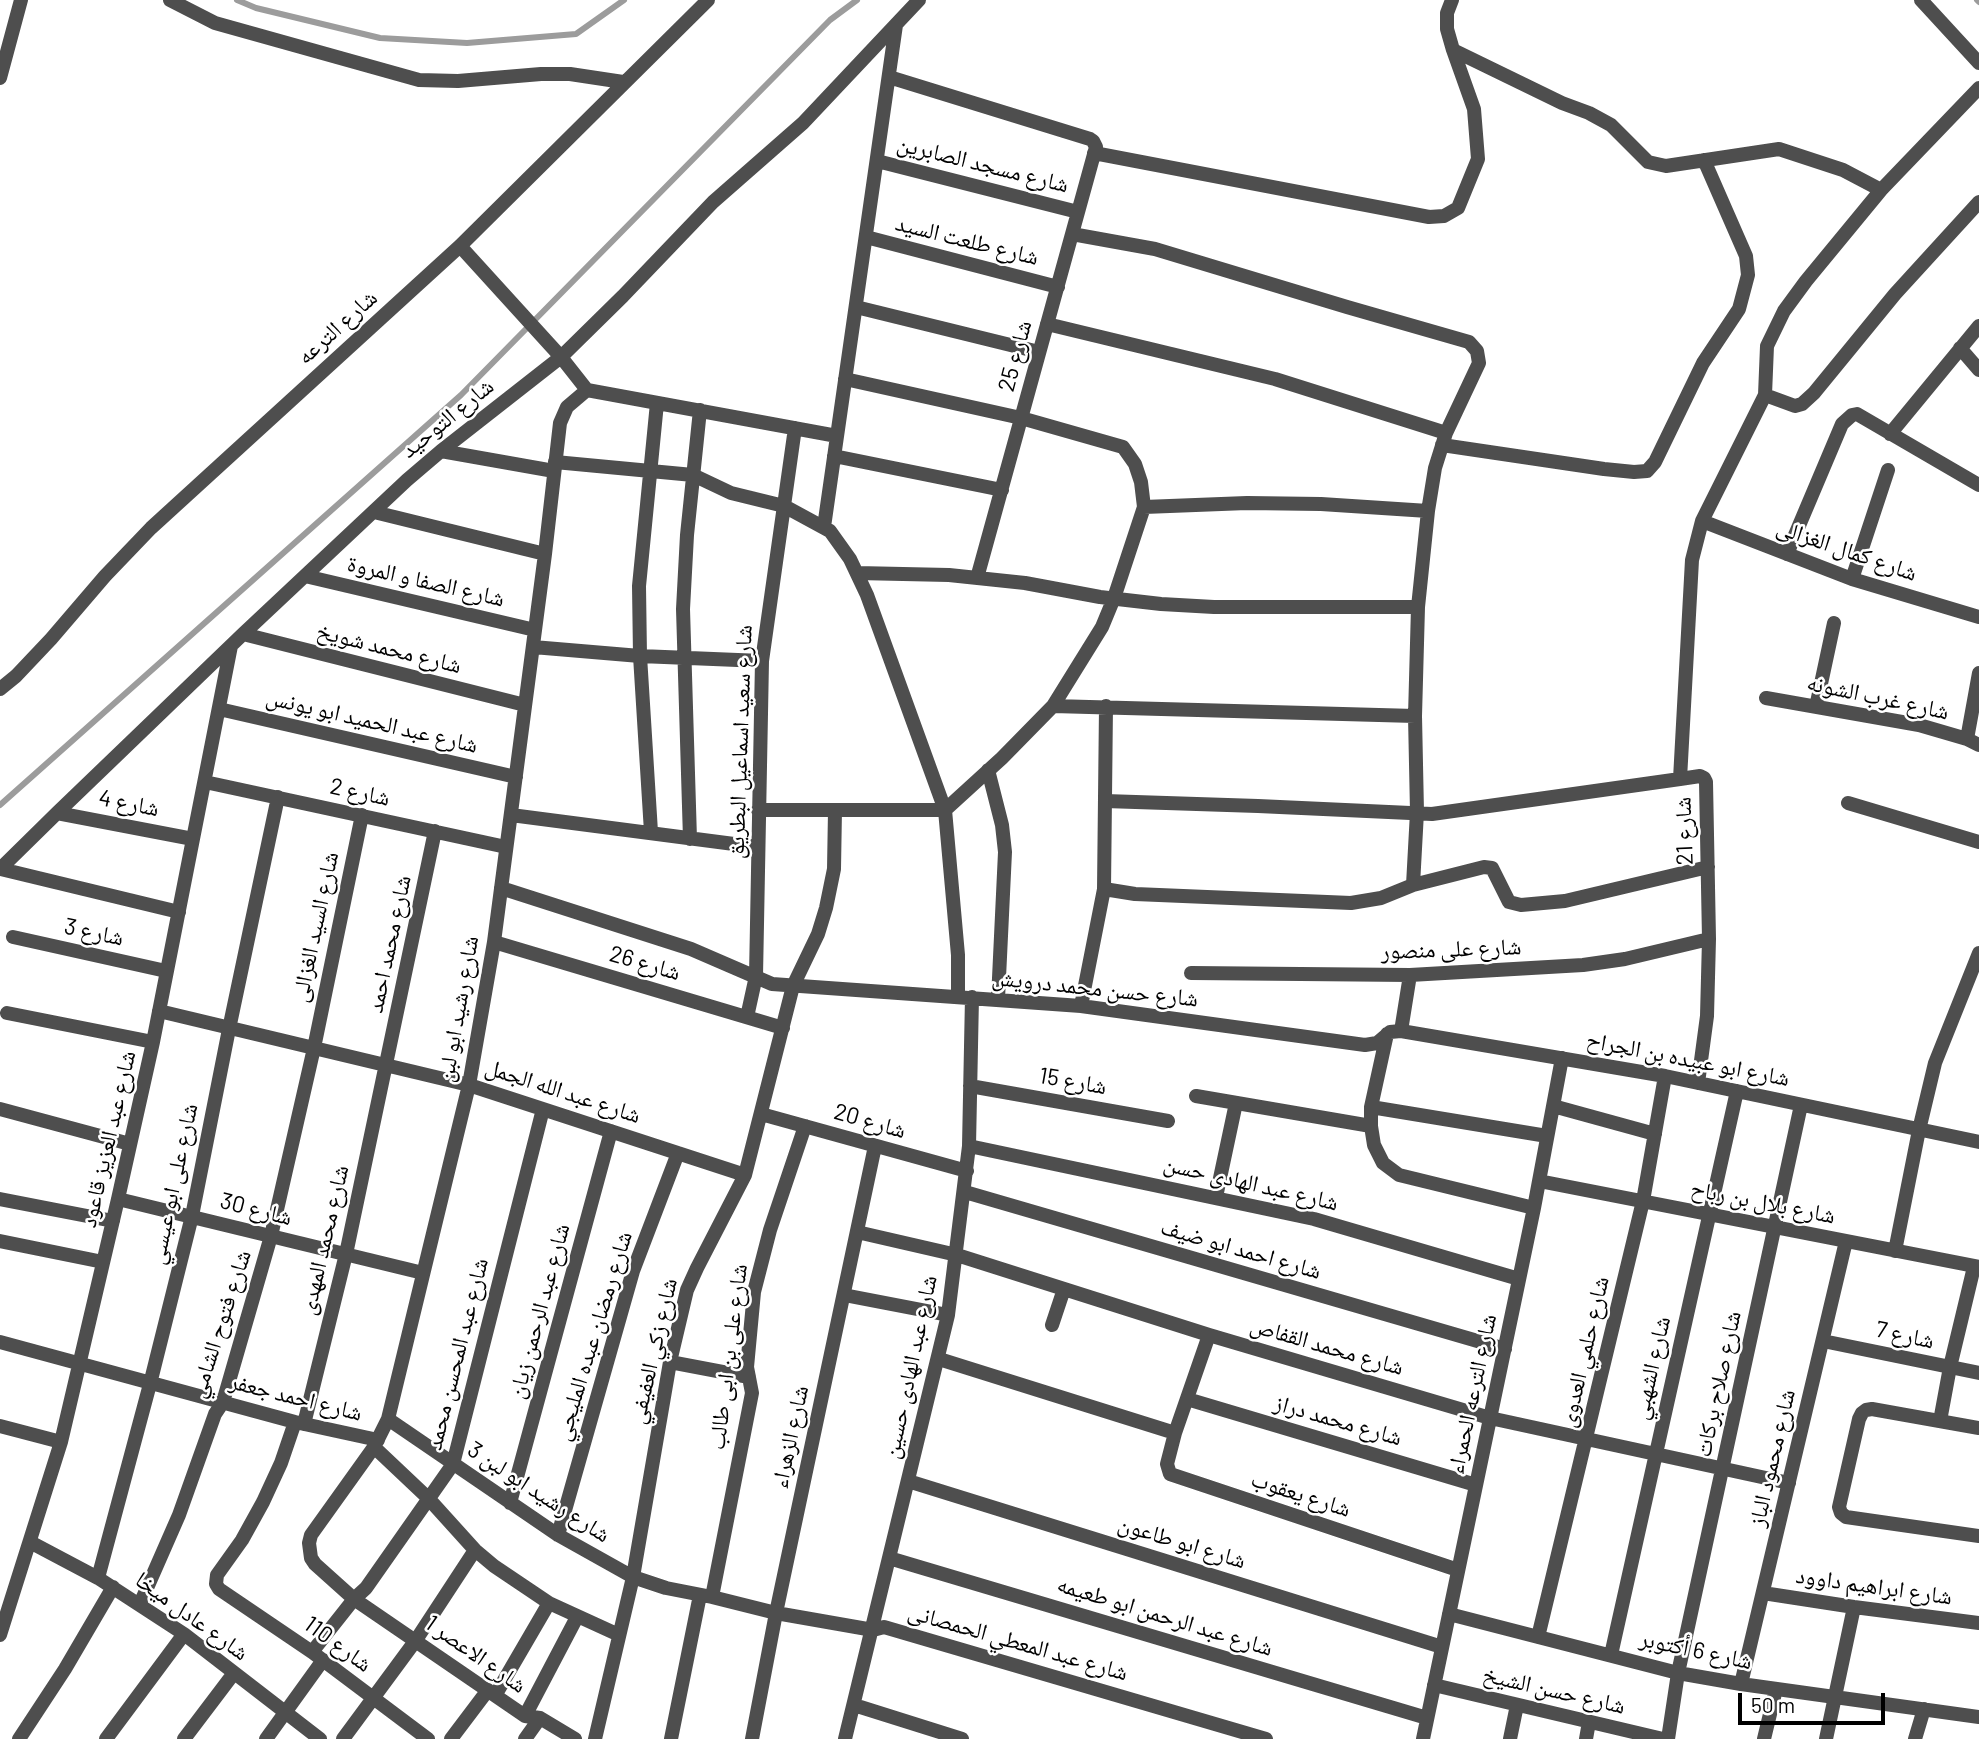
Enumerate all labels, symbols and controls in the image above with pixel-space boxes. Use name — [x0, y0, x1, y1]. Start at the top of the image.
street label: شارع مسجد الصابرين — [894, 129, 1072, 199]
street label: شارع طلعت السيد — [892, 209, 1042, 271]
street label: شارع الترعه — [291, 284, 383, 370]
street label: شارع 25 — [992, 317, 1038, 395]
street label: شارع التوحيد — [395, 372, 499, 464]
street label: شارع كمال الغزالى — [1773, 513, 1921, 587]
street label: شارع الصفا و المروة — [345, 549, 507, 613]
street label: شارع محمد شويخ — [314, 617, 464, 679]
street label: شارع سعيد اسماعيل البطريق — [722, 624, 758, 860]
street label: شارع غرب الشونه — [1804, 668, 1952, 726]
street label: شارع عبد الحميد ابو يونس — [263, 683, 481, 759]
street label: شارع 2 — [327, 772, 393, 812]
street label: شارع 4 — [96, 784, 162, 822]
street label: شارع 21 — [1669, 796, 1699, 866]
street label: شارع السيد الغزالى — [286, 849, 344, 1005]
street label: شارع محمد احمد — [361, 873, 417, 1015]
street label: شارع 3 — [62, 912, 126, 952]
street label: شارع على منصور — [1380, 933, 1522, 965]
street label: شارع رشيد ابو لبن — [432, 934, 484, 1084]
street label: شارع 26 — [606, 940, 684, 986]
street label: شارع حسن محمد درويش — [990, 963, 1200, 1013]
street label: شارع ابو عبيده بن الجراح — [1584, 1026, 1792, 1092]
street label: شارع عبد العزيز قاعود — [74, 1048, 142, 1230]
street label: شارع عبد الله الجمل — [482, 1053, 644, 1129]
street label: شارع 15 — [1037, 1061, 1109, 1101]
street label: شارع 20 — [831, 1098, 909, 1144]
street label: شارع على ابو عيسي — [142, 1101, 204, 1267]
street label: شارع عبد الهادى حسن — [1161, 1149, 1341, 1217]
street label: شارع محمد المهدى — [293, 1162, 355, 1318]
street label: شارع بلال بن رباح — [1688, 1174, 1838, 1230]
street label: شارع 30 — [217, 1187, 295, 1231]
street label: شارع احمد ابو ضيف — [1158, 1213, 1324, 1285]
street label: شارع عبد الرحمن زيان — [502, 1220, 576, 1402]
street label: شارع رمضان عبده المليجي — [548, 1228, 638, 1444]
street label: شارع فتوح الشامي — [183, 1247, 257, 1401]
street label: شارع عبد المحسن محمد — [420, 1255, 494, 1453]
street label: شارع على بن ابى طالب — [703, 1262, 753, 1452]
street label: شارع عبد الهادى حسين — [877, 1273, 943, 1461]
street label: شارع حلمي العدوى — [1553, 1274, 1615, 1430]
street label: شارع زكي العفيفي — [623, 1275, 683, 1427]
street label: شارع صلاح بركات — [1689, 1309, 1747, 1459]
street label: شارع محمد القفاص — [1247, 1311, 1407, 1381]
street label: شارع الترعه الحمراء — [1442, 1311, 1502, 1477]
street label: شارع الشهبي — [1626, 1314, 1676, 1422]
street label: شارع 7 — [1873, 1315, 1937, 1355]
street label: شارع احمد جعفر — [227, 1367, 365, 1427]
street label: شارع الزهراء — [766, 1383, 814, 1491]
street label: شارع محمود الباز — [1743, 1387, 1801, 1529]
street label: شارع محمد دراز — [1271, 1389, 1405, 1451]
street label: شارع رشيد ابو لبن 3 — [462, 1436, 616, 1548]
street label: شارع يعقوب — [1248, 1465, 1354, 1523]
street label: شارع ابو طاعون — [1115, 1509, 1249, 1575]
street label: شارع ابراهيم داوود — [1794, 1561, 1954, 1611]
street label: شارع عادل ميخا — [130, 1566, 254, 1666]
street label: شارع عبد الرحمن ابو طعيمه — [1054, 1570, 1276, 1662]
street label: شارع عبد المعطي الحمصانى — [905, 1597, 1131, 1687]
street label: شارع الاعصر 1 — [420, 1609, 532, 1699]
street label: شارع 110 — [299, 1610, 377, 1678]
street label: شارع 6 أكتوبر — [1637, 1625, 1755, 1675]
street label: شارع حسن الشيخ — [1480, 1660, 1628, 1720]
scale bar — [1741, 1680, 1888, 1724]
text: 50 m — [1751, 1692, 1795, 1717]

